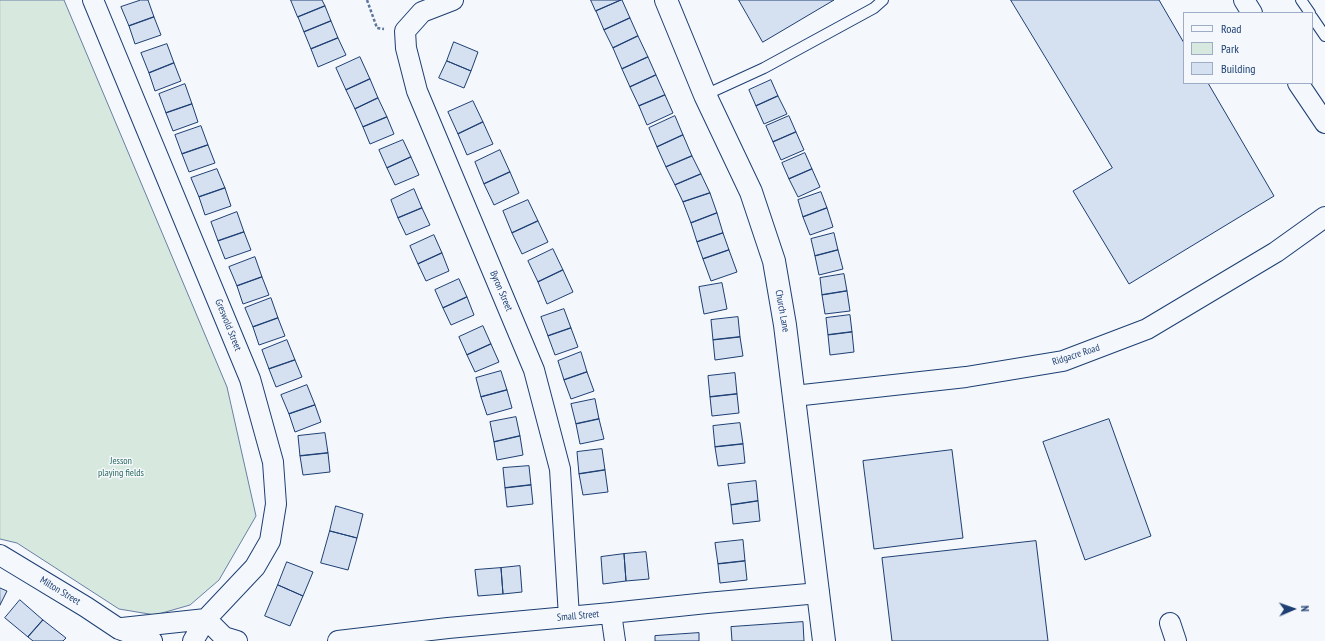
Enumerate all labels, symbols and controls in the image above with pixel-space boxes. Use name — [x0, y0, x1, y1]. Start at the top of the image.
legend — [1183, 12, 1313, 84]
text: Road — [1221, 21, 1241, 36]
text: Park — [1221, 41, 1239, 56]
text: Building — [1221, 61, 1256, 76]
street label: Byron Street — [487, 269, 515, 313]
street label: Church Lane — [772, 289, 792, 333]
street label: Greswold Street — [212, 297, 244, 353]
street label: Ridgacre Road — [1051, 342, 1101, 368]
park label: Jesson playing fields — [98, 455, 144, 478]
street label: Milton Street — [38, 574, 82, 608]
north arrow — [1273, 589, 1313, 629]
text: N — [1298, 605, 1312, 612]
street label: Small Street — [556, 608, 600, 624]

